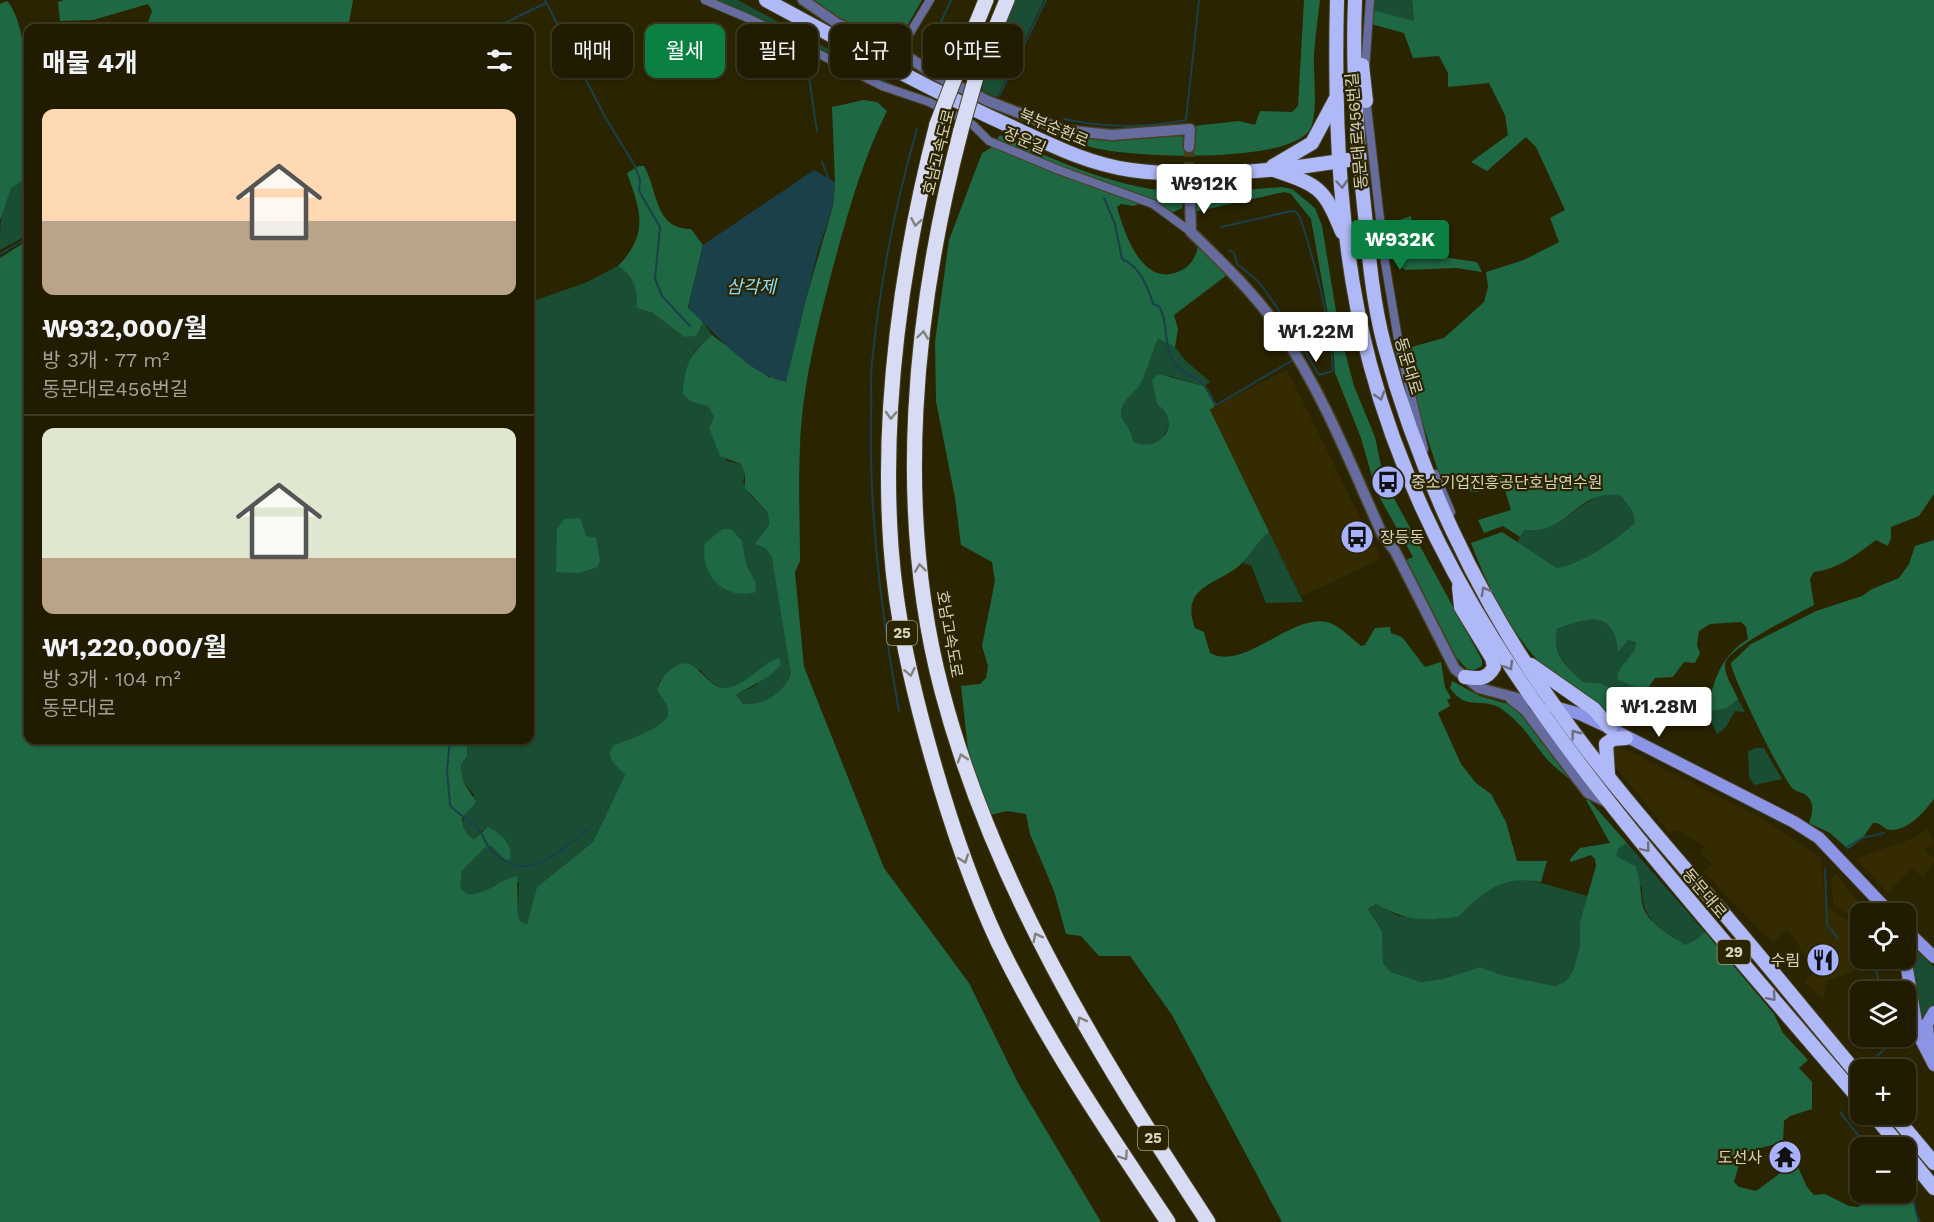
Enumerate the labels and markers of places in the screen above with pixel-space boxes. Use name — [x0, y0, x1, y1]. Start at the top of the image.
pin: ₩912K — [1162, 164, 1246, 215]
pin: ₩932K — [1358, 220, 1442, 271]
pin: ₩1.22M — [1267, 312, 1365, 363]
bus stop icon: 중소기업진흥공단호남연수원 — [1370, 464, 1406, 500]
place label: 중소기업진흥공단호남연수원 — [1411, 473, 1602, 492]
bus stop icon: 장등동 — [1339, 519, 1375, 555]
place label: 장등동 — [1380, 528, 1424, 547]
pin: ₩1.28M — [1610, 687, 1708, 738]
restaurant icon: 수림 — [1805, 942, 1841, 978]
place label: 수림 — [1771, 951, 1800, 970]
temple icon: 도선사 — [1767, 1139, 1803, 1175]
place label: 도선사 — [1718, 1148, 1762, 1167]

